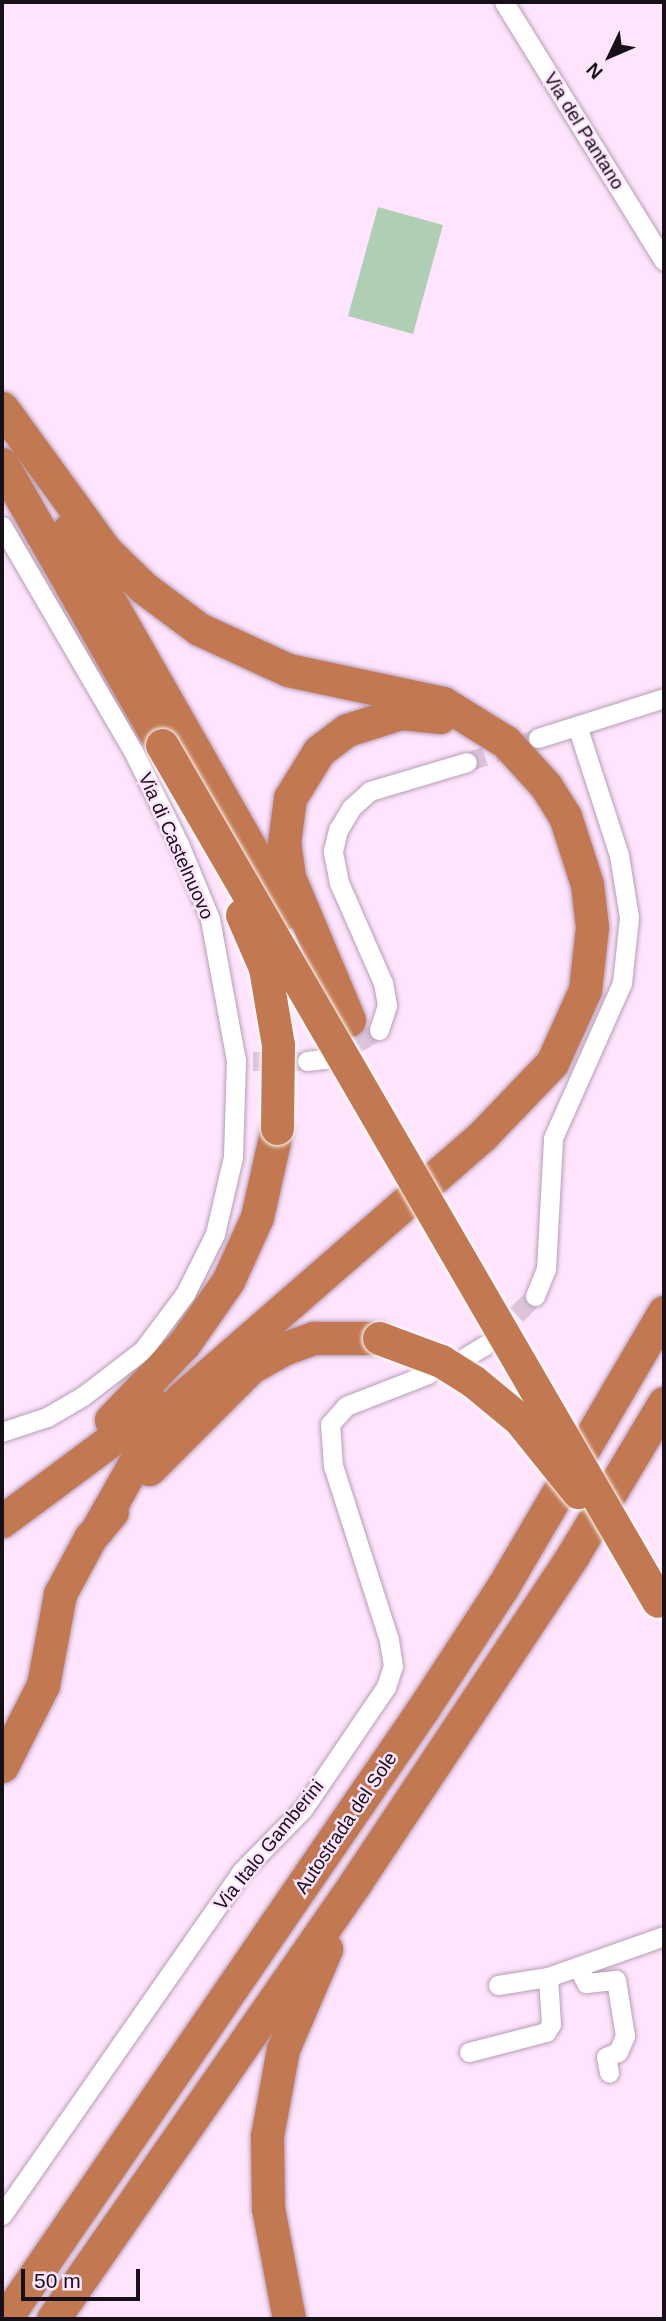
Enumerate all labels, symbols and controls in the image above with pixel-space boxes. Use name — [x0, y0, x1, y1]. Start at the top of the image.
north arrow — [575, 21, 645, 91]
text: N — [582, 59, 607, 83]
street label: Via del Pantano — [539, 68, 629, 194]
street label: Via di Castelnuovo — [133, 769, 219, 923]
street label: Autostrada del Sole — [290, 1748, 402, 1898]
street label: Via Italo Gamberini — [209, 1775, 329, 1915]
scale bar — [24, 2254, 144, 2298]
text: 50 m — [34, 2269, 81, 2292]

